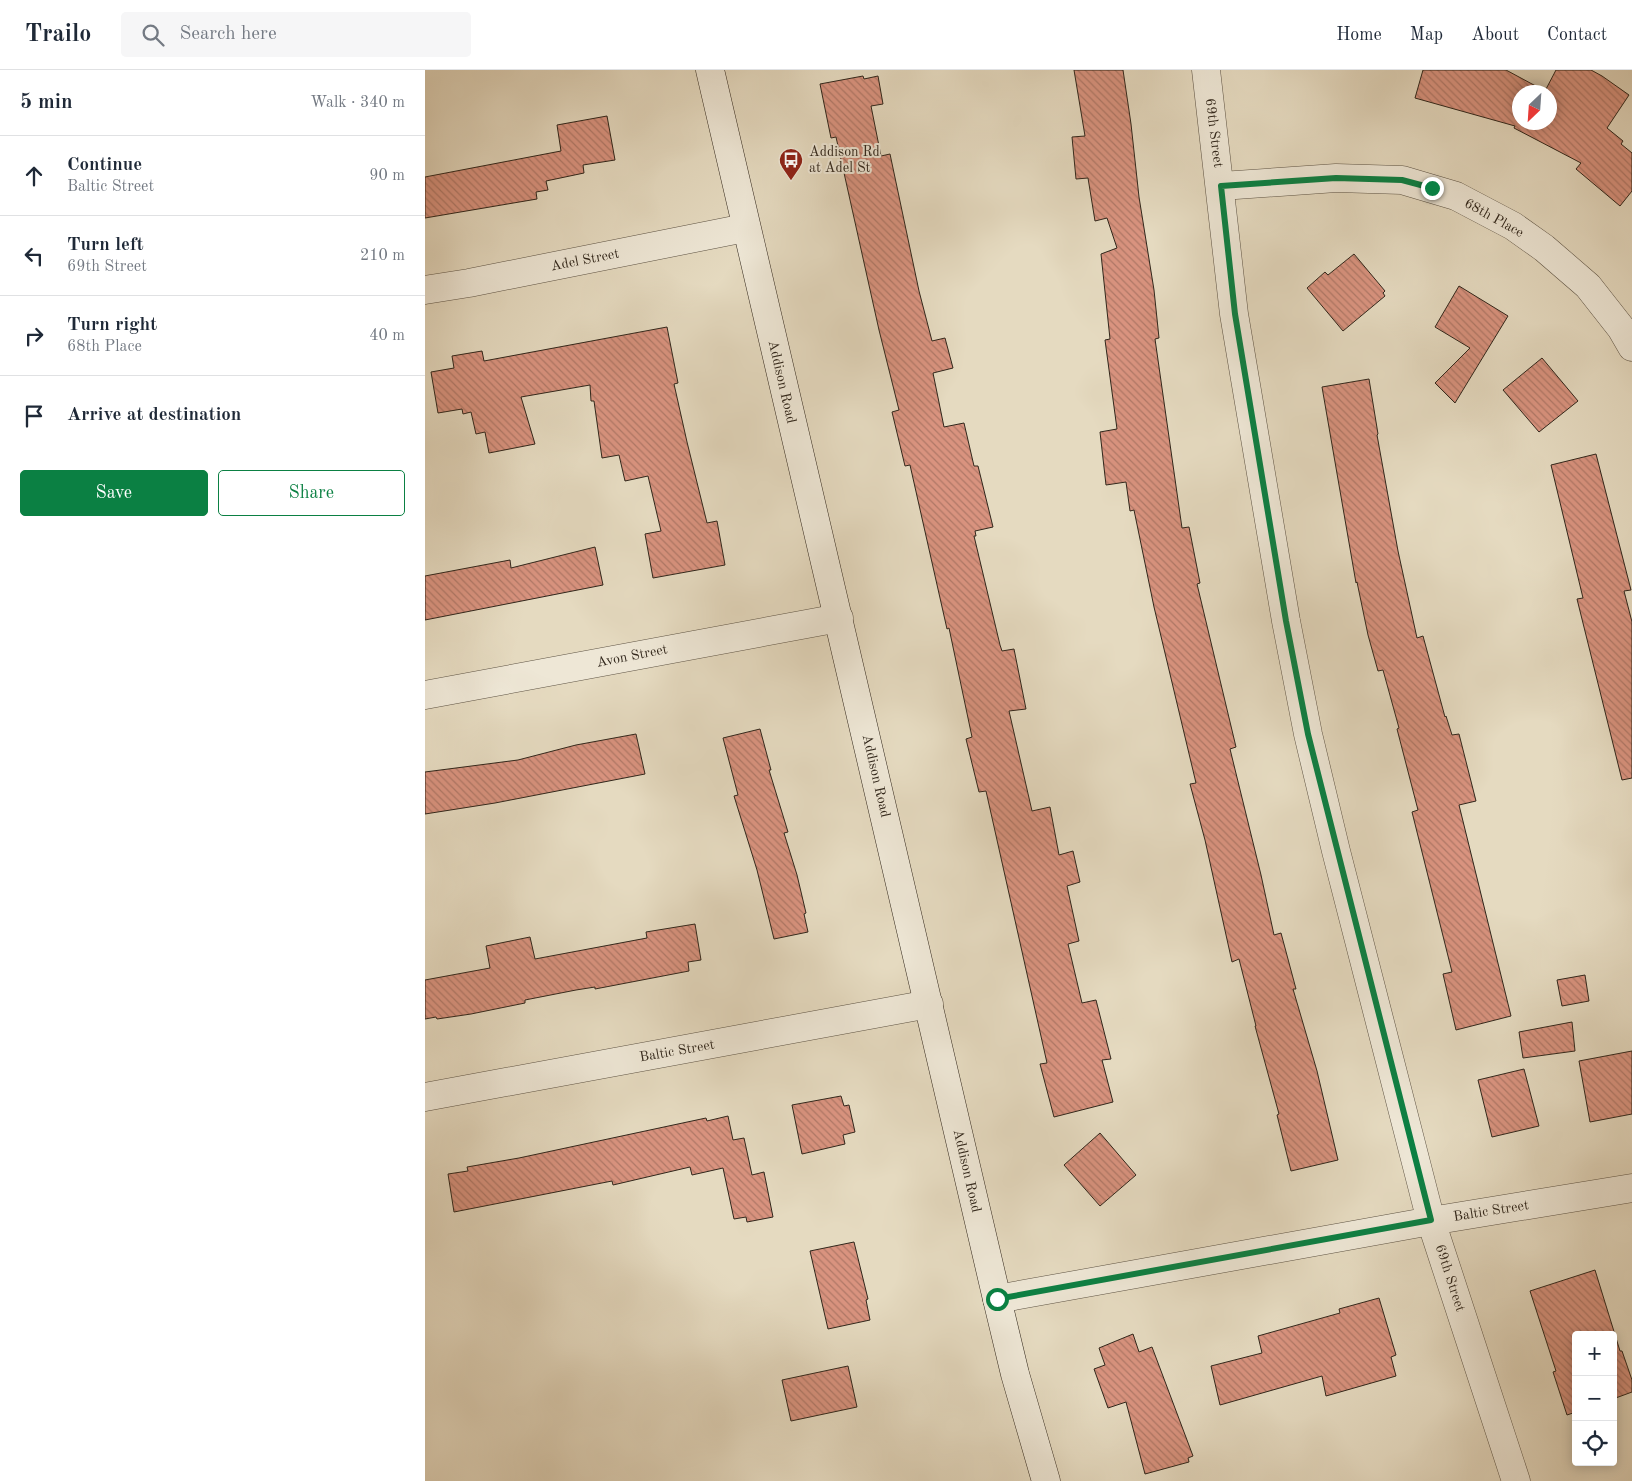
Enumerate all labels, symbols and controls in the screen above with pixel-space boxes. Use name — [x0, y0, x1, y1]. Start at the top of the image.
search box — [121, 12, 471, 57]
icon: search — [139, 21, 167, 49]
text: Trailo — [25, 23, 91, 47]
text: Search here — [179, 25, 277, 44]
text: Home — [1336, 26, 1382, 44]
text: Map — [1410, 26, 1443, 44]
text: About — [1471, 26, 1519, 44]
text: Contact — [1547, 26, 1607, 44]
north arrow — [1512, 85, 1557, 130]
text: 5 min — [20, 92, 73, 113]
text: Walk · 340 m — [310, 95, 405, 111]
street label: 69th Street — [1203, 98, 1225, 169]
place label: Addison Rd at Adel St — [809, 145, 880, 175]
bus stop icon: Addison Rd at Adel St — [778, 147, 804, 181]
text: Continue — [67, 156, 142, 175]
icon: ahead — [20, 162, 48, 190]
text: 90 m — [369, 168, 405, 184]
route end — [1421, 177, 1444, 200]
text: Baltic Street — [67, 179, 154, 195]
street label: 68th Place — [1462, 196, 1526, 240]
text: Turn left — [67, 236, 144, 255]
icon: left — [20, 242, 48, 270]
street label: Adel Street — [550, 247, 620, 273]
text: 210 m — [360, 248, 405, 264]
text: 69th Street — [67, 259, 147, 275]
text: Turn right — [67, 316, 157, 335]
icon: right — [20, 322, 48, 350]
text: 40 m — [369, 328, 405, 344]
text: 68th Place — [67, 339, 142, 355]
street label: Addison Road — [766, 339, 798, 425]
icon: arrive — [20, 402, 48, 430]
text: Arrive at destination — [67, 406, 241, 425]
button: Save — [20, 470, 208, 516]
button: Share — [218, 470, 405, 516]
street label: Avon Street — [595, 642, 669, 670]
street label: Addison Road — [860, 733, 892, 819]
street label: Baltic Street — [638, 1037, 716, 1065]
street label: Addison Road — [951, 1128, 983, 1214]
street label: Baltic Street — [1452, 1198, 1530, 1224]
street label: 69th Street — [1433, 1243, 1467, 1313]
route start — [986, 1288, 1009, 1311]
map controls — [1572, 1331, 1617, 1466]
button: + — [1572, 1331, 1617, 1376]
button: − — [1572, 1376, 1617, 1421]
button: locate — [1572, 1421, 1617, 1466]

